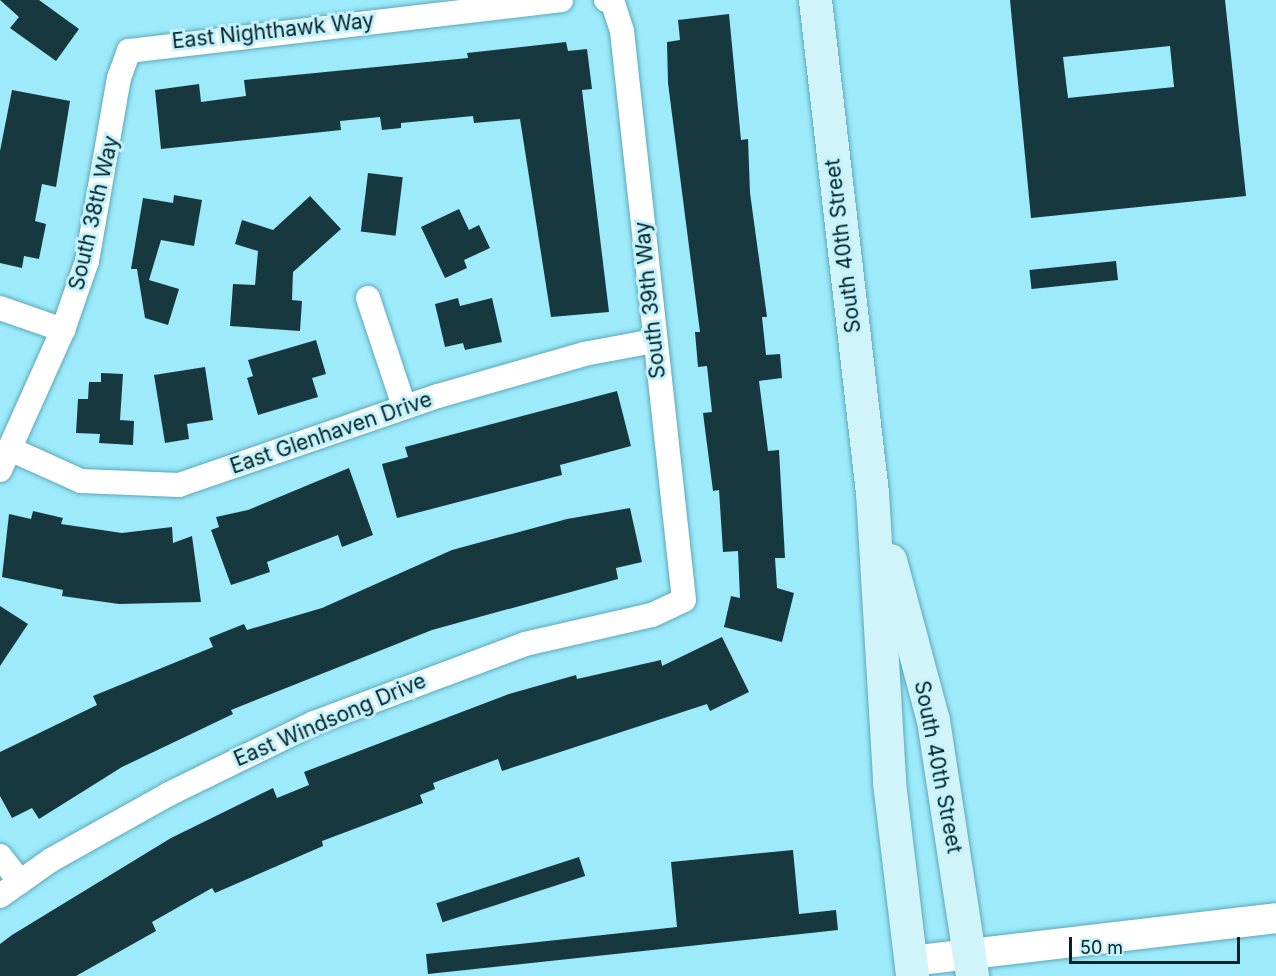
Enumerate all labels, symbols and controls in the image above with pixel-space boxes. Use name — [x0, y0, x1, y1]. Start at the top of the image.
street label: East Nighthawk Way — [171, 8, 375, 54]
street label: South 38th Way — [64, 133, 124, 293]
street label: South 40th Street — [820, 157, 866, 335]
street label: South 39th Way — [629, 220, 671, 380]
street label: East Glenhaven Drive — [227, 387, 435, 479]
street label: East Windsong Drive — [230, 668, 430, 772]
street label: South 40th Street — [909, 679, 967, 855]
scale bar — [1072, 925, 1243, 963]
text: 50 m — [1080, 937, 1123, 958]

